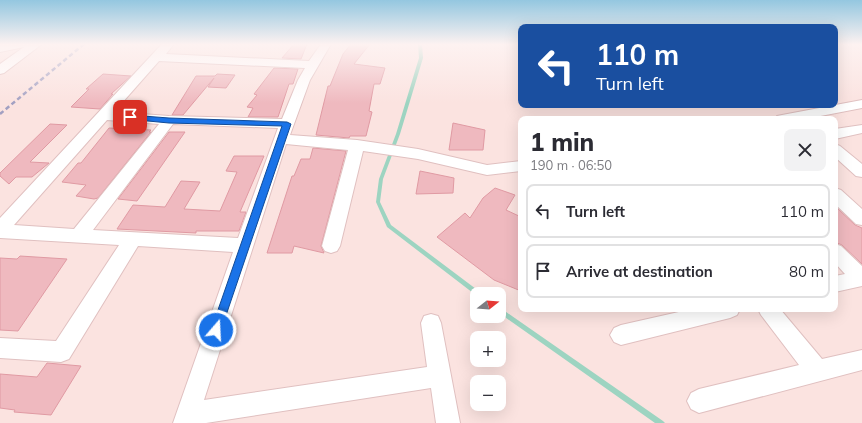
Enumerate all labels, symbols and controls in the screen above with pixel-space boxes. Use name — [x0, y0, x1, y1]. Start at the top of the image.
text: 110 m — [596, 37, 679, 72]
icon: left — [530, 40, 582, 92]
text: Turn left — [596, 72, 664, 95]
pin — [113, 100, 147, 134]
icon: arrive — [119, 106, 141, 128]
text: 1 min — [530, 127, 594, 157]
button: close — [784, 129, 826, 171]
text: 190 m · 06:50 — [530, 157, 612, 173]
icon: left — [532, 200, 554, 222]
text: Turn left — [566, 202, 625, 221]
text: 110 m — [780, 202, 824, 221]
icon: arrive — [532, 260, 554, 282]
text: Arrive at destination — [566, 262, 713, 281]
text: 80 m — [789, 262, 824, 281]
north arrow — [470, 287, 506, 323]
map controls — [470, 287, 506, 411]
position arrow — [195, 309, 237, 351]
button: + — [470, 331, 506, 367]
button: − — [470, 375, 506, 411]

